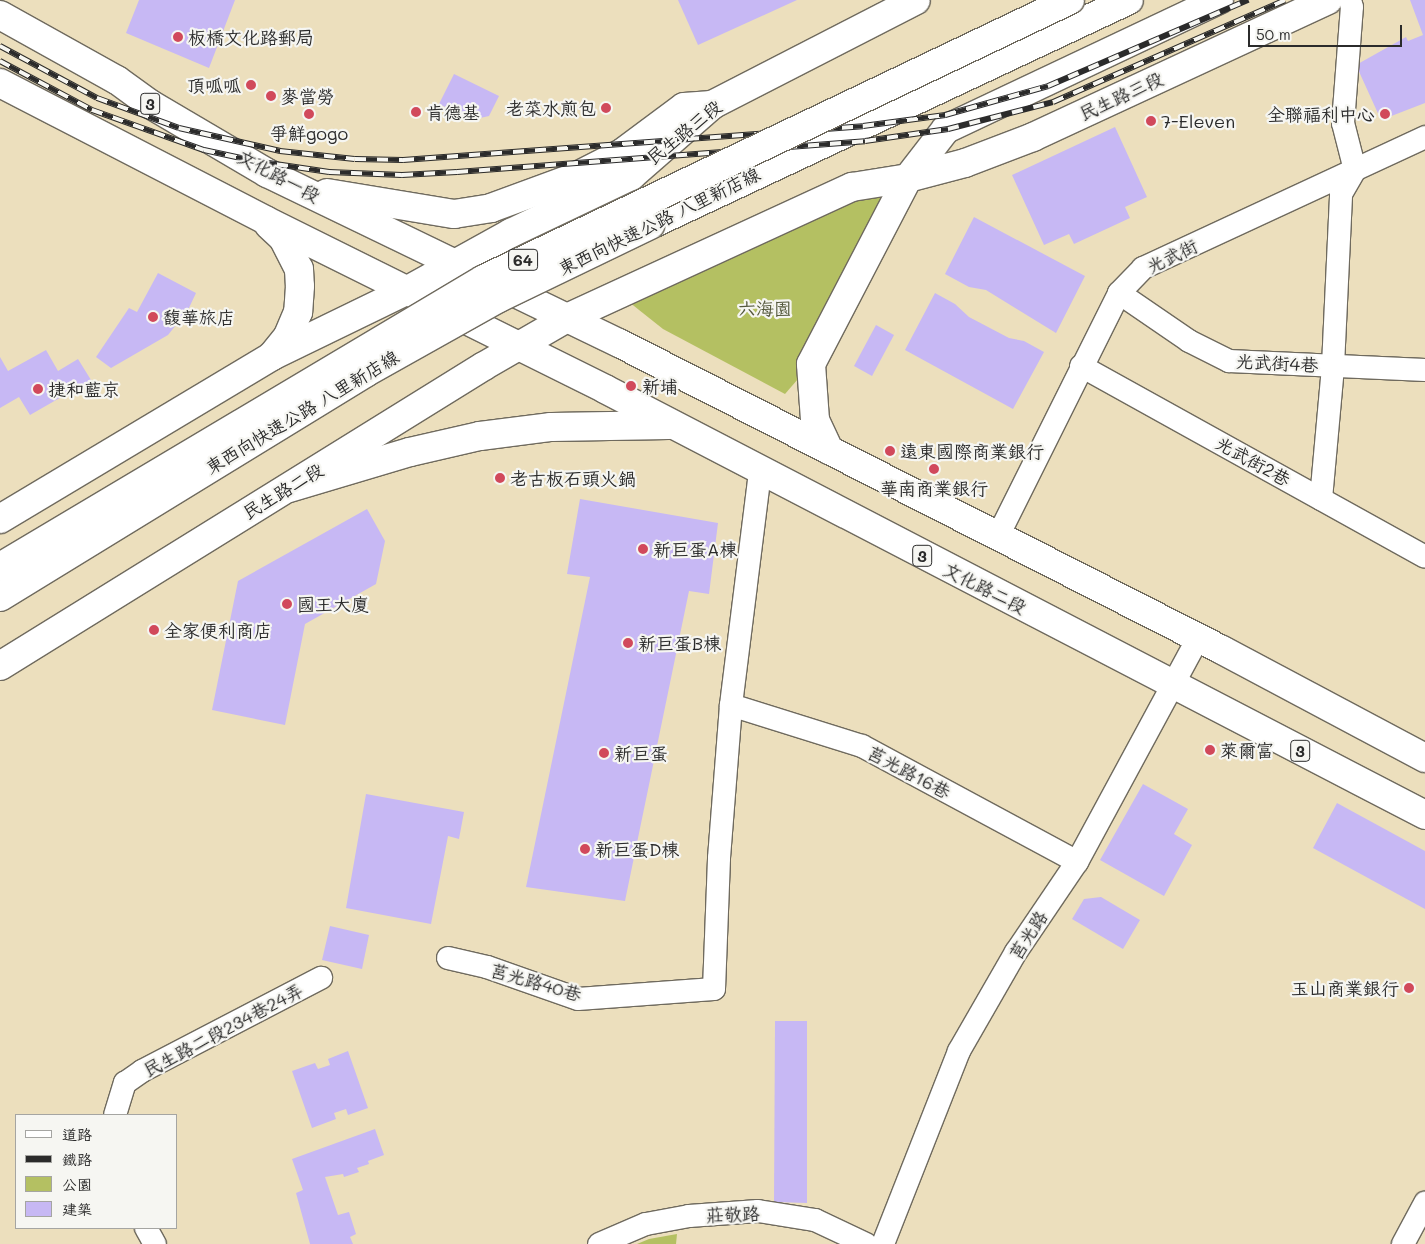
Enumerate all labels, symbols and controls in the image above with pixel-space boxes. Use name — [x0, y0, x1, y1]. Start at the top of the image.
scale bar — [1250, 15, 1404, 47]
text: 50 m — [1256, 24, 1291, 44]
place label: 板橋文化路郵局 — [188, 26, 314, 48]
marker: 板橋文化路郵局 — [172, 31, 184, 43]
street label: 民生路三段 — [1076, 67, 1166, 125]
place label: 頂呱呱 — [187, 74, 241, 96]
marker: 頂呱呱 — [245, 79, 257, 91]
place label: 麥當勞 — [281, 85, 335, 107]
road number: 3 — [140, 90, 160, 118]
marker: 麥當勞 — [265, 90, 277, 102]
street label: 民生路三段 — [642, 95, 726, 169]
place label: 老菜水煎包 — [506, 97, 596, 119]
place label: 肯德基 — [426, 101, 480, 123]
marker: 老菜水煎包 — [600, 102, 612, 114]
place label: 全聯福利中心 — [1267, 103, 1375, 125]
marker: 肯德基 — [410, 106, 422, 118]
marker: 爭鮮gogo — [303, 108, 315, 120]
marker: 全聯福利中心 — [1379, 108, 1391, 120]
place label: 7-Eleven — [1161, 110, 1235, 132]
marker: 7-Eleven — [1145, 115, 1157, 127]
place label: 爭鮮gogo — [270, 122, 348, 144]
street label: 文化路一段 — [234, 145, 324, 207]
street label: 東西向快速公路 八里新店線 — [555, 163, 763, 279]
street label: 光武街 — [1143, 234, 1201, 278]
road number: 64 — [508, 246, 538, 274]
park label: 六海園 — [738, 297, 792, 319]
place label: 馥華旅店 — [163, 306, 235, 328]
marker: 馥華旅店 — [147, 311, 159, 323]
street label: 東西向快速公路 八里新店線 — [201, 346, 403, 478]
street label: 光武街4巷 — [1235, 350, 1319, 376]
place label: 新埔 — [642, 375, 678, 397]
place label: 捷和藍京 — [48, 378, 120, 400]
marker: 新埔 — [624, 379, 638, 393]
marker: 捷和藍京 — [32, 383, 44, 395]
street label: 光武街2巷 — [1212, 432, 1294, 490]
place label: 遠東國際商業銀行 — [900, 440, 1044, 462]
marker: 遠東國際商業銀行 — [884, 445, 896, 457]
street label: 民生路二段 — [239, 459, 327, 523]
marker: 華南商業銀行 — [928, 463, 940, 475]
place label: 老古板石頭火鍋 — [510, 467, 636, 489]
marker: 老古板石頭火鍋 — [494, 472, 506, 484]
place label: 華南商業銀行 — [880, 477, 988, 499]
place label: 新巨蛋A棟 — [653, 538, 737, 560]
road number: 3 — [912, 542, 932, 570]
marker: 新巨蛋A棟 — [637, 543, 649, 555]
street label: 文化路二段 — [940, 558, 1030, 618]
place label: 國王大廈 — [297, 593, 369, 615]
marker: 國王大廈 — [281, 598, 293, 610]
place label: 全家便利商店 — [164, 619, 272, 641]
marker: 全家便利商店 — [148, 624, 160, 636]
place label: 新巨蛋B棟 — [638, 632, 721, 654]
marker: 新巨蛋B棟 — [622, 637, 634, 649]
road number: 3 — [1290, 738, 1310, 764]
place label: 萊爾富 — [1220, 739, 1274, 761]
street label: 莒光路16巷 — [864, 741, 954, 803]
place label: 新巨蛋 — [614, 742, 668, 764]
marker: 萊爾富 — [1204, 744, 1216, 756]
marker: 新巨蛋 — [598, 747, 610, 759]
place label: 新巨蛋D棟 — [595, 838, 679, 860]
marker: 新巨蛋D棟 — [579, 843, 591, 855]
street label: 莒光路 — [1004, 906, 1052, 964]
street label: 莒光路40巷 — [488, 959, 584, 1005]
place label: 玉山商業銀行 — [1291, 977, 1399, 999]
street label: 民生路二段234巷24弄 — [139, 979, 307, 1081]
marker: 玉山商業銀行 — [1403, 982, 1415, 994]
legend — [15, 1114, 178, 1229]
text: 道路 — [62, 1124, 92, 1144]
text: 鐵路 — [62, 1149, 92, 1169]
text: 公園 — [62, 1174, 92, 1194]
text: 建築 — [62, 1199, 92, 1219]
street label: 莊敬路 — [706, 1202, 760, 1226]

